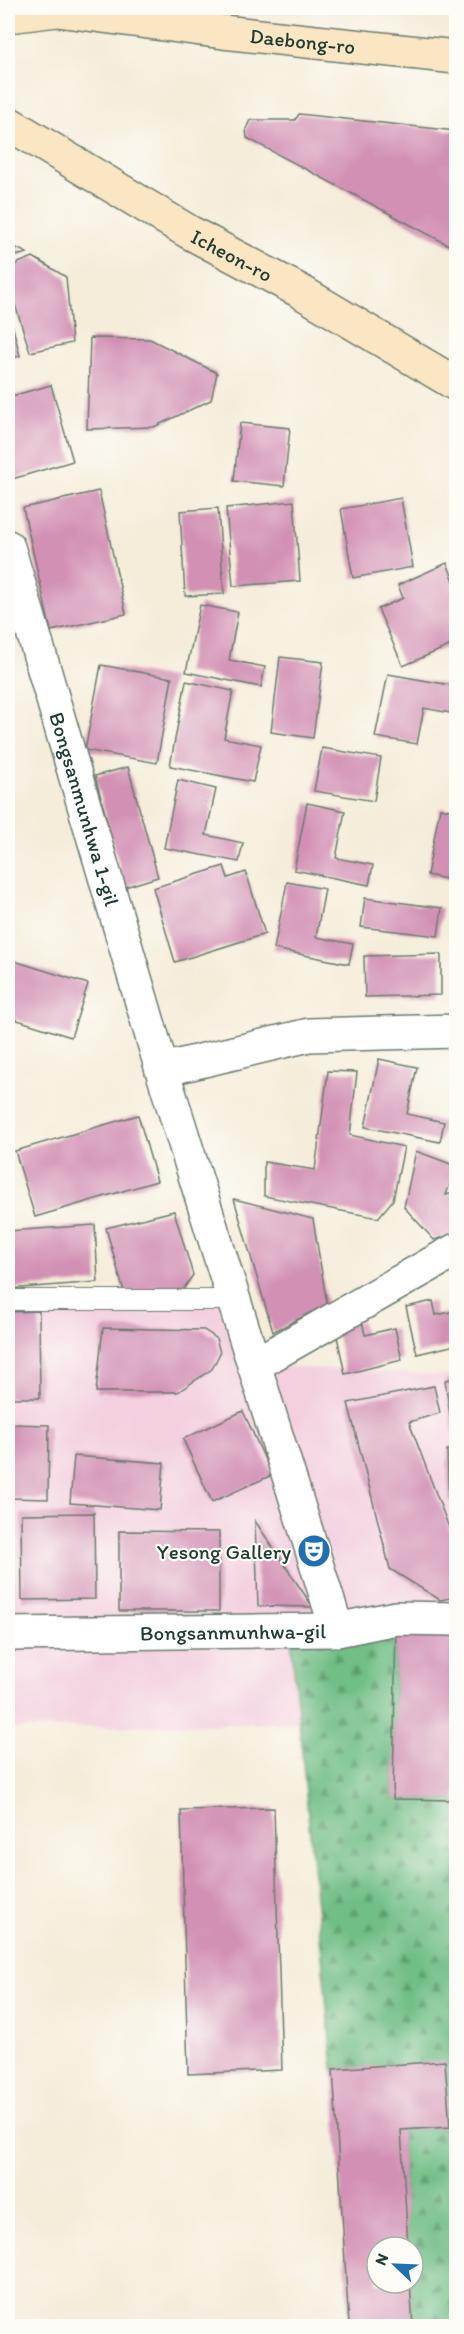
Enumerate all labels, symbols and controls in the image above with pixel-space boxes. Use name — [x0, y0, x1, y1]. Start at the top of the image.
street label: Daebong-ro — [249, 22, 357, 59]
street label: Icheon-ro — [187, 223, 277, 287]
street label: Bongsanmunhwa 1-gil — [45, 709, 125, 909]
theatre icon: Yesong Gallery — [296, 1533, 332, 1569]
place label: Yesong Gallery — [157, 1539, 291, 1564]
street label: Bongsanmunhwa-gil — [140, 1618, 326, 1645]
north arrow — [365, 2235, 425, 2295]
text: N — [371, 2251, 393, 2268]

